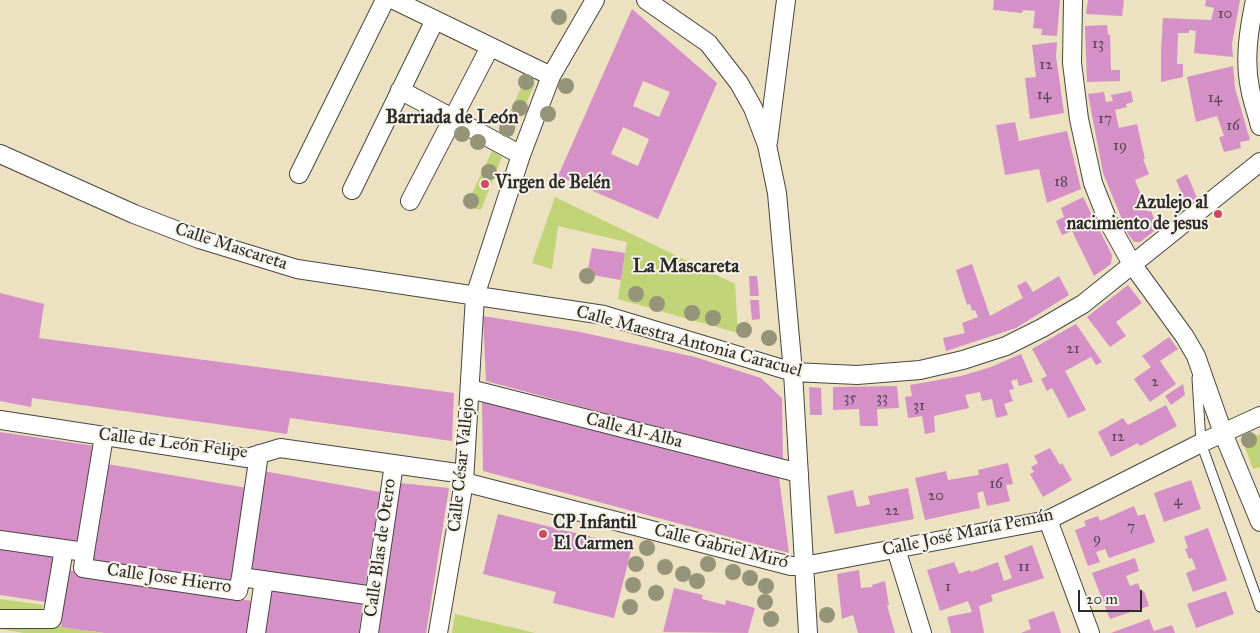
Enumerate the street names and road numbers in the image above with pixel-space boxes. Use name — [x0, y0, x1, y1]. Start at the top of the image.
street label: Calle Mascareta — [172, 219, 290, 275]
street label: Calle Maestra Antonia Caracuel — [574, 301, 804, 383]
street label: Calle César Vallejo — [444, 397, 480, 533]
street label: Calle Al-Alba — [584, 409, 684, 453]
street label: Calle de León Felipe — [97, 424, 249, 464]
street label: Calle Blas de Otero — [361, 477, 401, 619]
street label: Calle José María Pemán — [881, 504, 1055, 562]
street label: Calle Gabriel Miró — [652, 520, 790, 574]
street label: Calle Jose Hierro — [105, 560, 233, 598]

